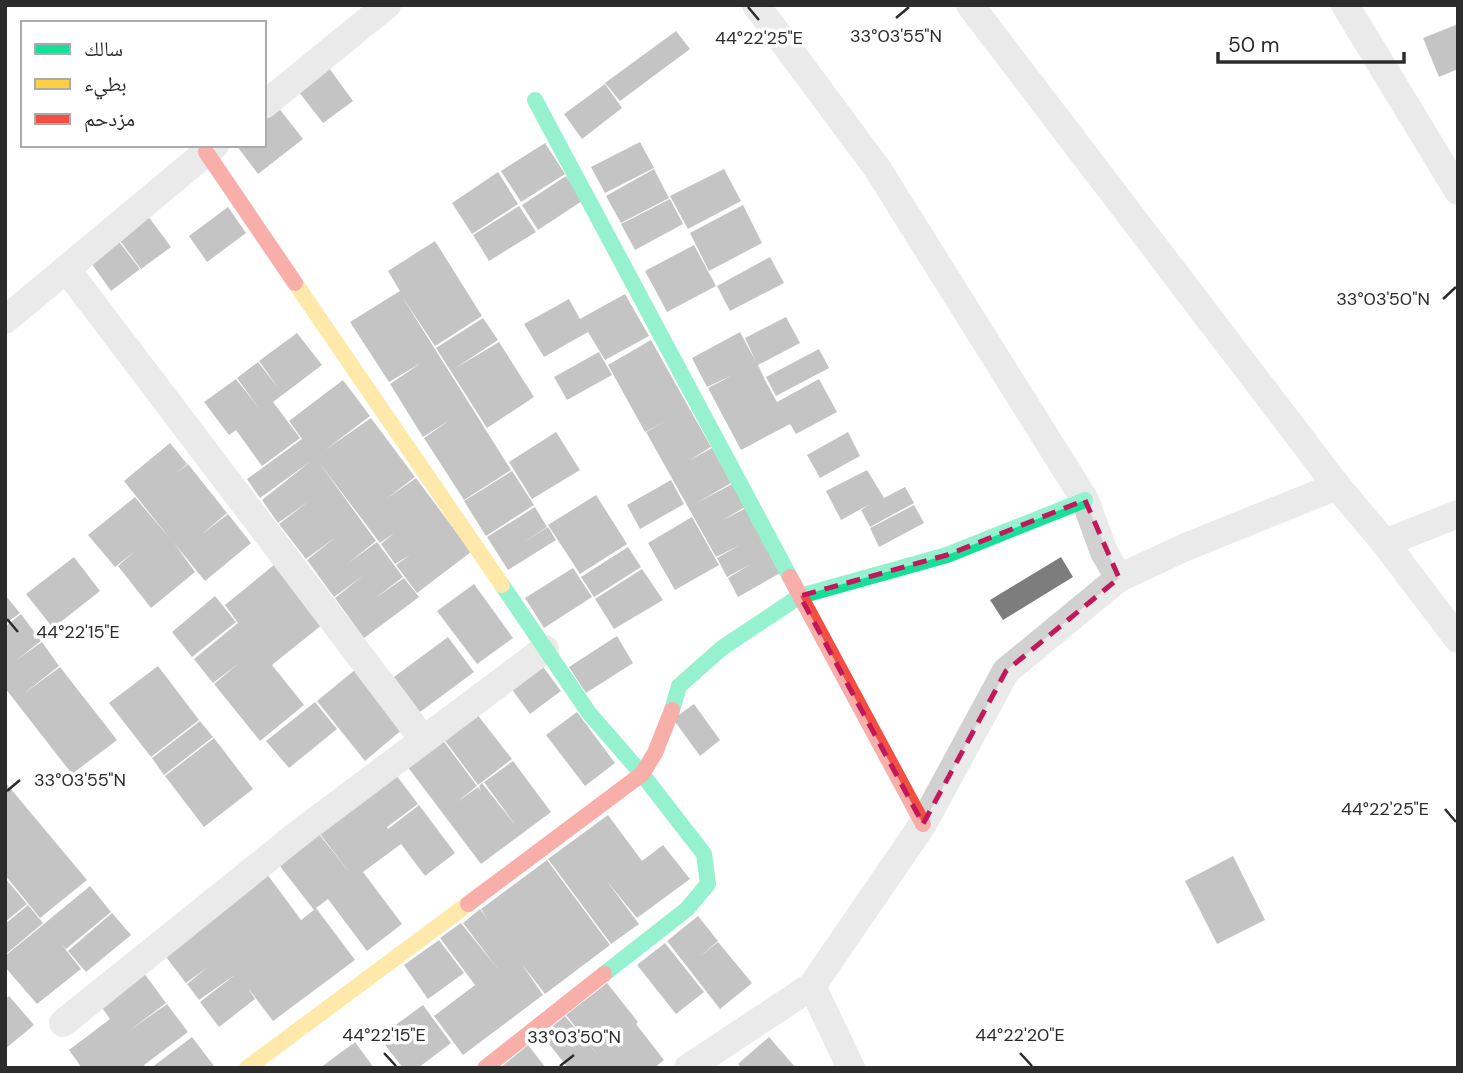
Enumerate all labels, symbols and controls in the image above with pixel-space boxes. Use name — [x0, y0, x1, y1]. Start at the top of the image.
legend — [21, 21, 266, 147]
scale bar — [1218, 21, 1404, 65]
text: 33°03'55"N — [850, 24, 942, 48]
text: 44°22'25"E — [715, 26, 803, 50]
text: 50 m — [1228, 31, 1279, 59]
text: سالك — [84, 35, 123, 63]
text: بطيء — [84, 70, 127, 100]
text: مزدحم — [84, 105, 135, 133]
text: 33°03'50"N — [1336, 287, 1430, 311]
text: 44°22'15"E — [36, 620, 120, 644]
text: 33°03'55"N — [34, 768, 126, 792]
text: 44°22'25"E — [1341, 797, 1429, 821]
text: 44°22'15"E — [342, 1023, 426, 1047]
text: 44°22'20"E — [975, 1023, 1065, 1047]
text: 33°03'50"N — [527, 1025, 621, 1049]

